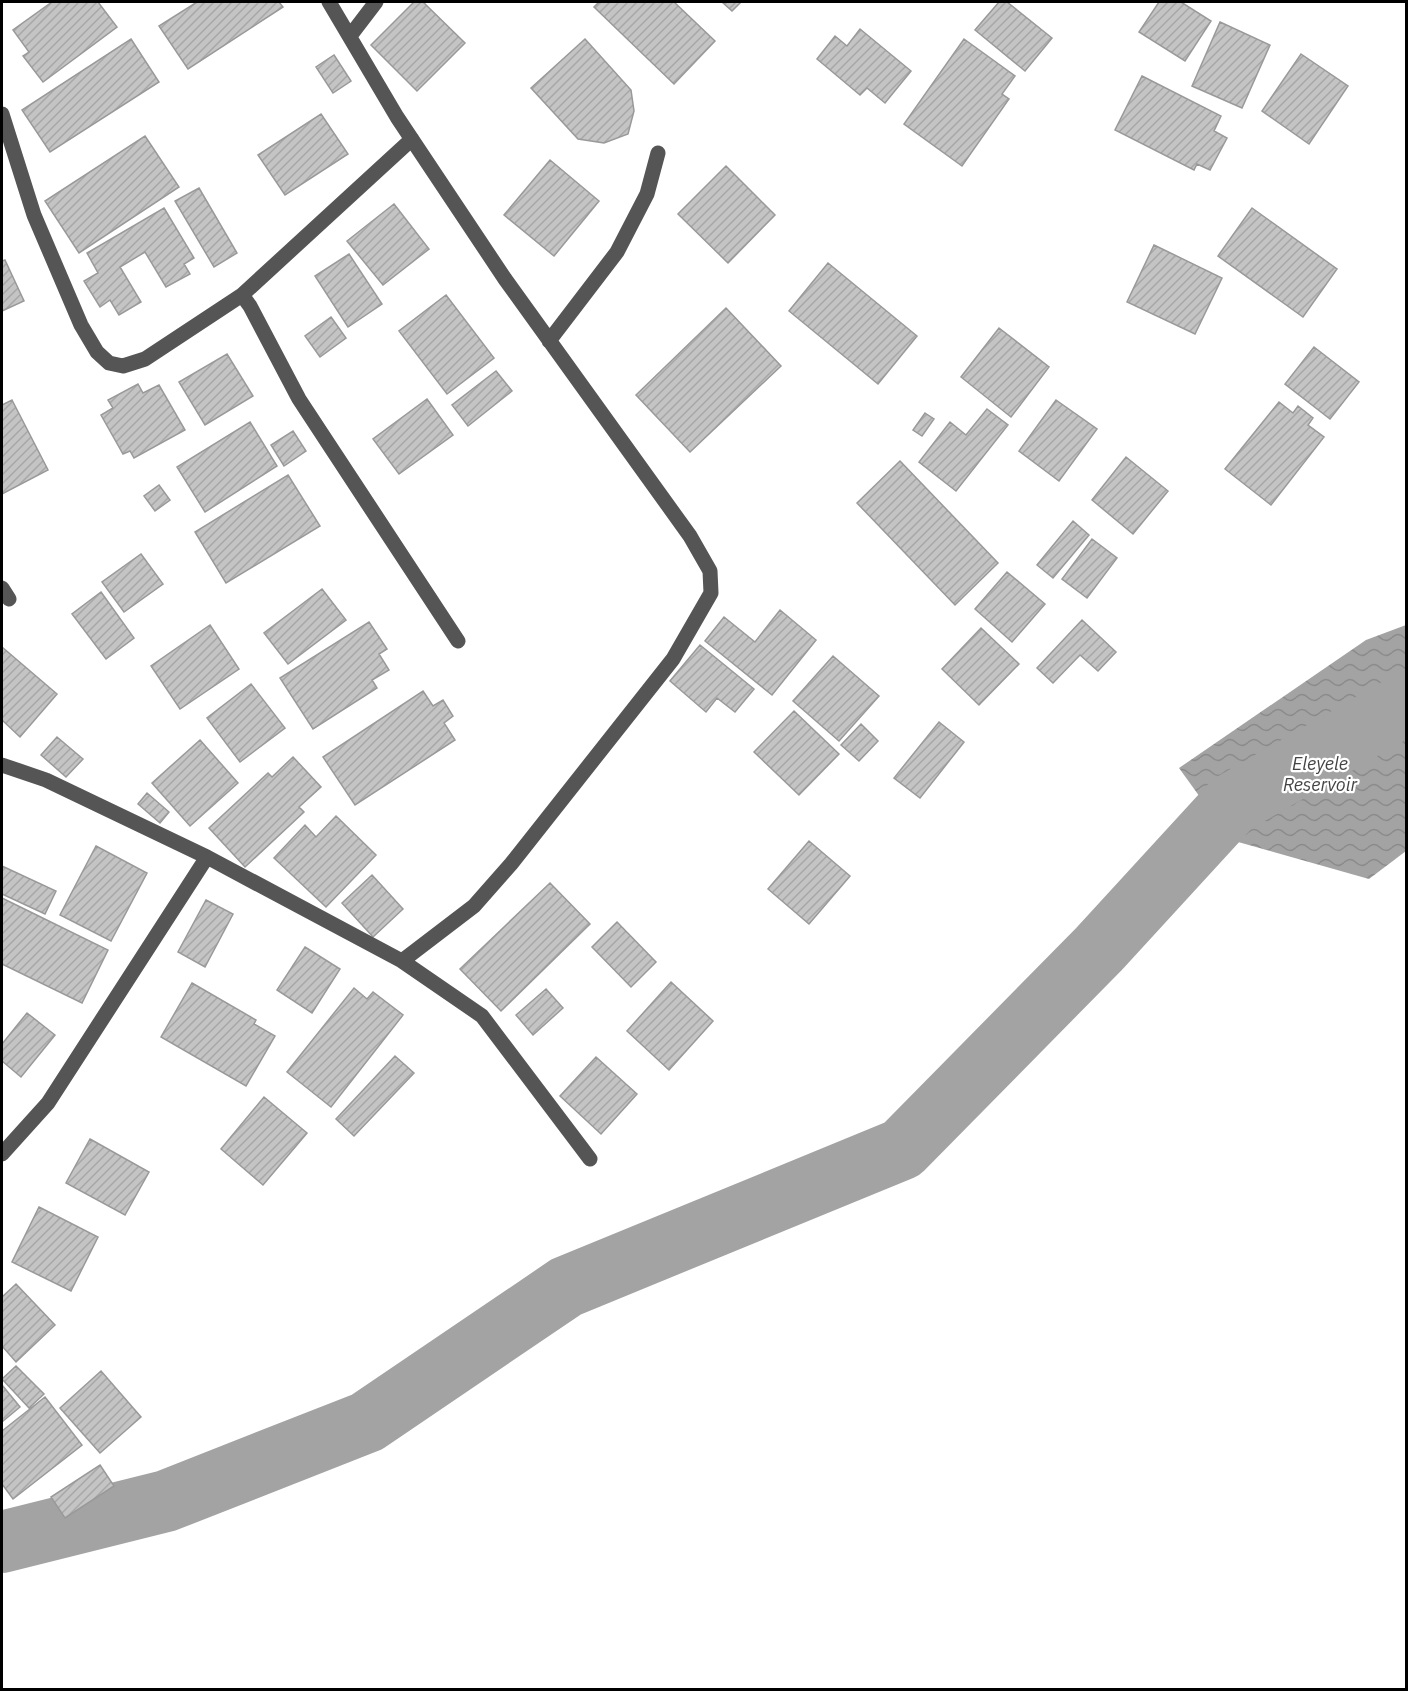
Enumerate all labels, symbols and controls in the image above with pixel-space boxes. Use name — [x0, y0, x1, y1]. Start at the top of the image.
water label: Eleyele Reservoir — [1283, 752, 1357, 796]

